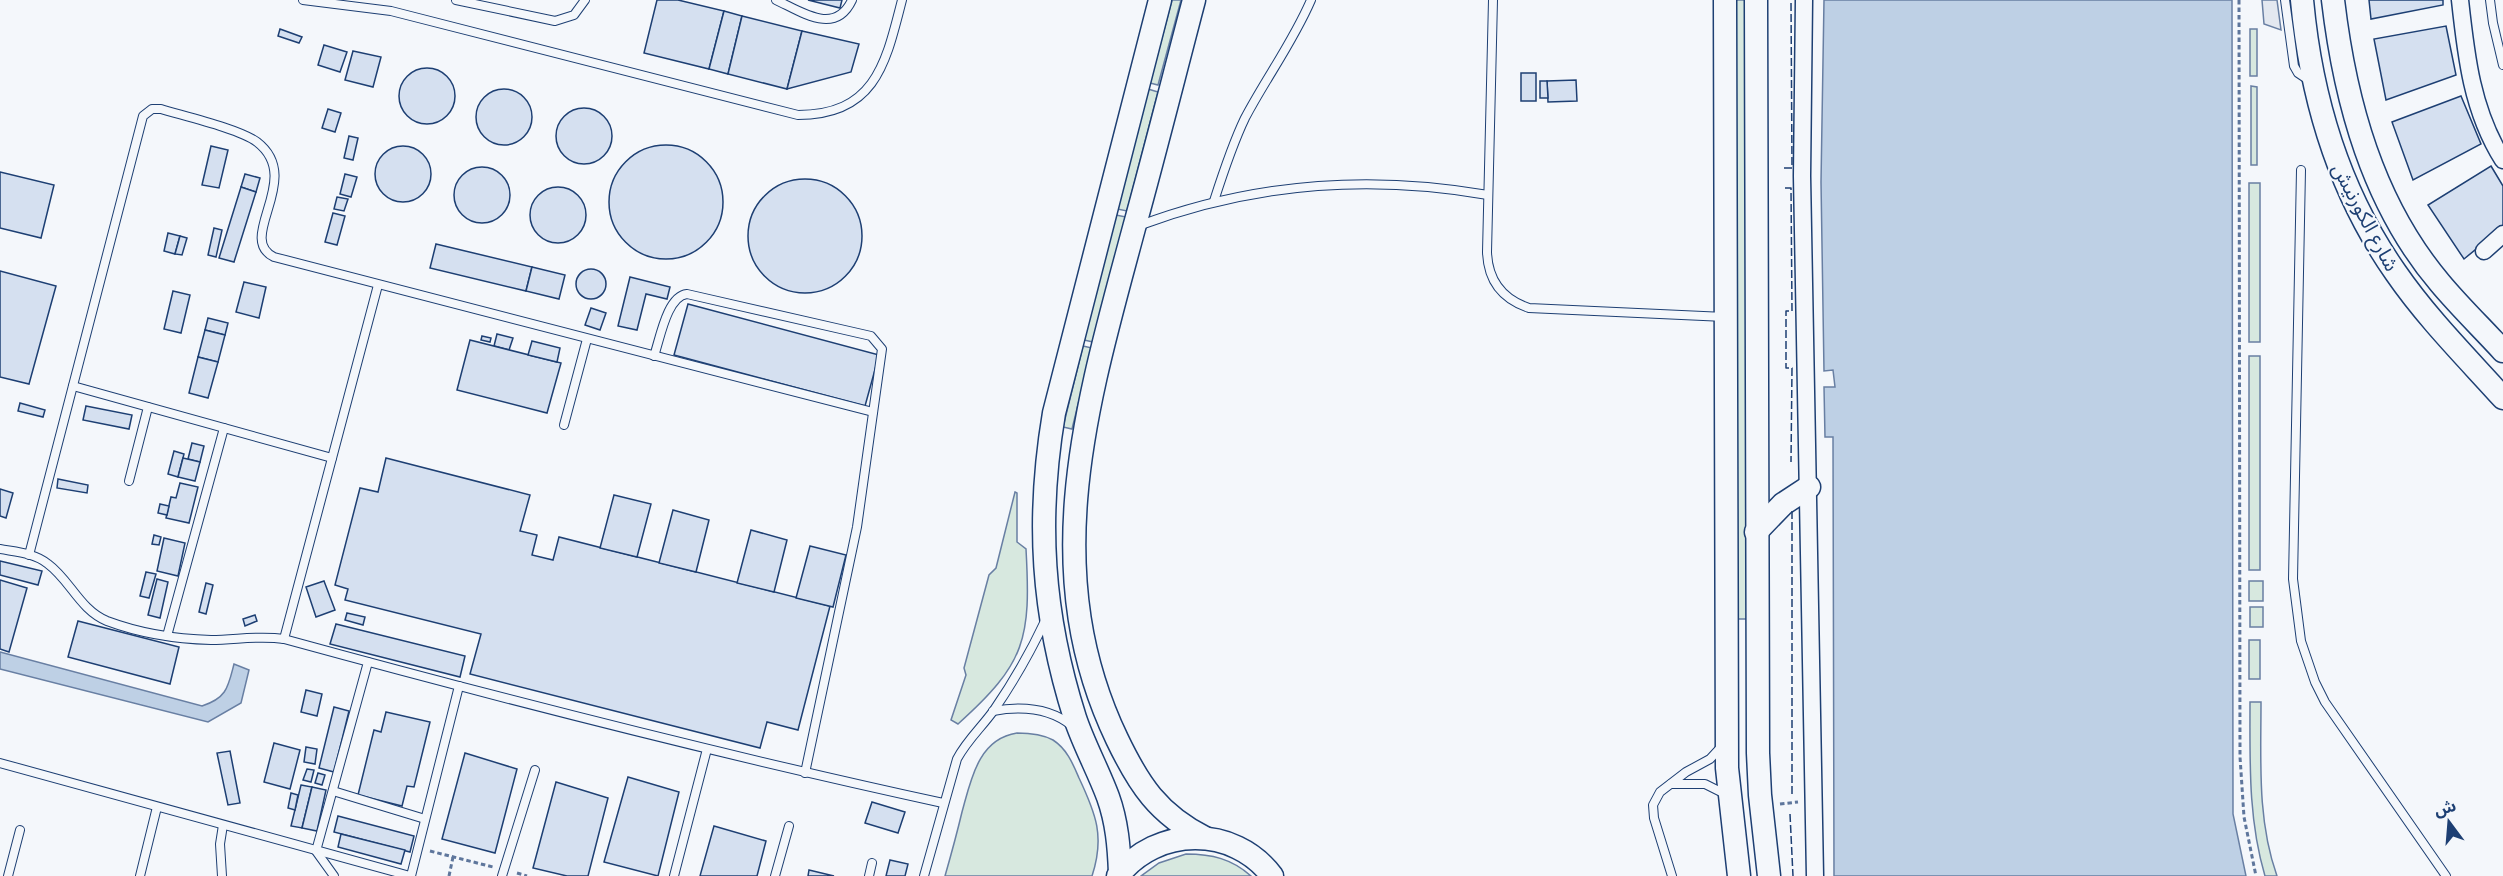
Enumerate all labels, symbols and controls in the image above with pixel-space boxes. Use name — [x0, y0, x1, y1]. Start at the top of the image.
street label: شارع الكورنيش — [2324, 158, 2406, 277]
north arrow — [2419, 792, 2479, 852]
text: ش — [2431, 794, 2459, 821]

